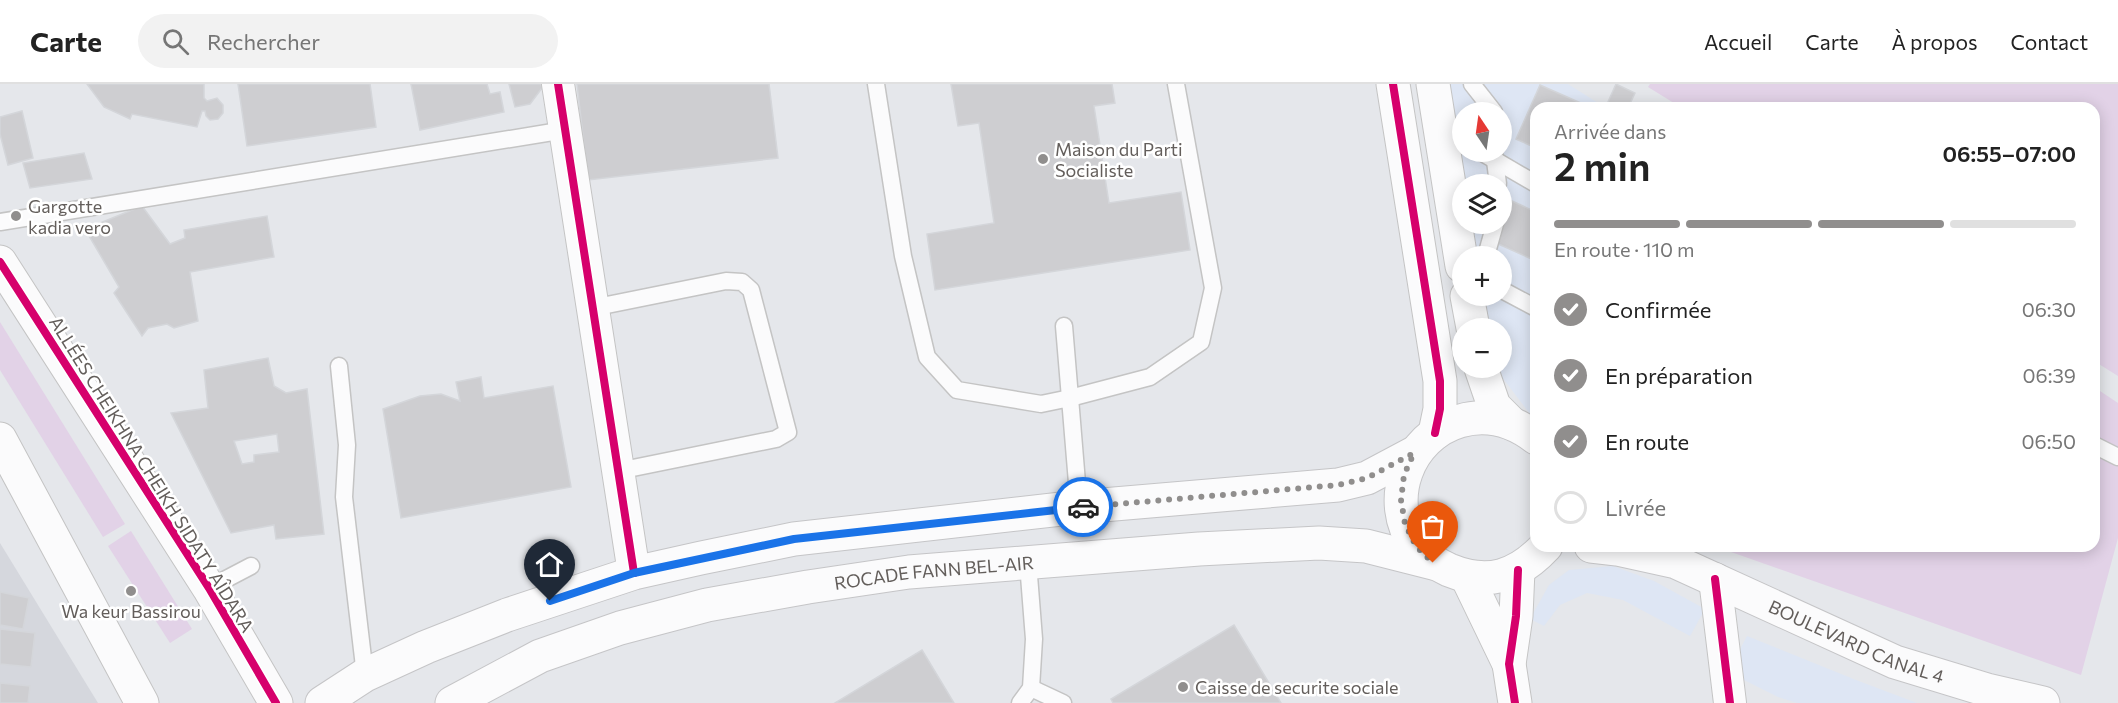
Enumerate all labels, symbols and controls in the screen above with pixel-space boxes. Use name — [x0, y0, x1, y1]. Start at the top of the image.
search box — [138, 14, 558, 68]
text: Carte — [30, 24, 102, 58]
icon: search — [159, 25, 192, 58]
text: Rechercher — [207, 28, 320, 55]
text: Accueil — [1704, 29, 1772, 54]
text: Carte — [1805, 29, 1859, 54]
text: À propos — [1892, 29, 1977, 54]
text: Contact — [2010, 29, 2088, 54]
north arrow — [1452, 102, 1512, 162]
map controls — [1452, 102, 1512, 378]
text: Arrivée dans — [1554, 119, 1666, 143]
place label: Maison du Parti Socialiste — [1055, 138, 1183, 181]
text: 06:55–07:00 — [1943, 140, 2076, 167]
text: 2 min — [1554, 141, 1651, 189]
marker: Maison du Parti Socialiste — [1036, 152, 1050, 166]
button: layers — [1452, 174, 1512, 234]
place label: Gargotte kadia vero — [28, 195, 111, 238]
marker: Gargotte kadia vero — [9, 209, 23, 223]
text: En route · 110 m — [1554, 237, 1694, 261]
button: + — [1452, 246, 1512, 306]
icon: check — [1554, 293, 1587, 326]
text: Confirmée — [1605, 296, 1711, 323]
text: 06:30 — [2022, 297, 2076, 321]
street label: ALLÉES CHEIKHNA CHEIKH SIDATY AÎDARA — [45, 312, 259, 636]
button: − — [1452, 318, 1512, 378]
icon: check — [1554, 359, 1587, 392]
text: En préparation — [1605, 362, 1753, 389]
text: 06:39 — [2023, 363, 2076, 387]
icon: check — [1554, 425, 1587, 458]
text: En route — [1605, 428, 1689, 455]
text: 06:50 — [2022, 429, 2076, 453]
courier — [1053, 477, 1113, 537]
icon: car — [1067, 491, 1100, 524]
text: Livrée — [1605, 494, 1666, 521]
pin — [1407, 501, 1458, 563]
icon: bag — [1416, 510, 1449, 543]
pin — [524, 539, 575, 601]
icon: home — [533, 548, 566, 581]
street label: ROCADE FANN BEL-AIR — [833, 551, 1035, 594]
marker: Wa keur Bassirou — [124, 584, 138, 598]
street label: BOULEVARD CANAL 4 — [1765, 595, 1947, 687]
place label: Wa keur Bassirou — [61, 600, 201, 622]
place label: Caisse de securite sociale — [1195, 676, 1399, 698]
marker: Caisse de securite sociale — [1176, 680, 1190, 694]

